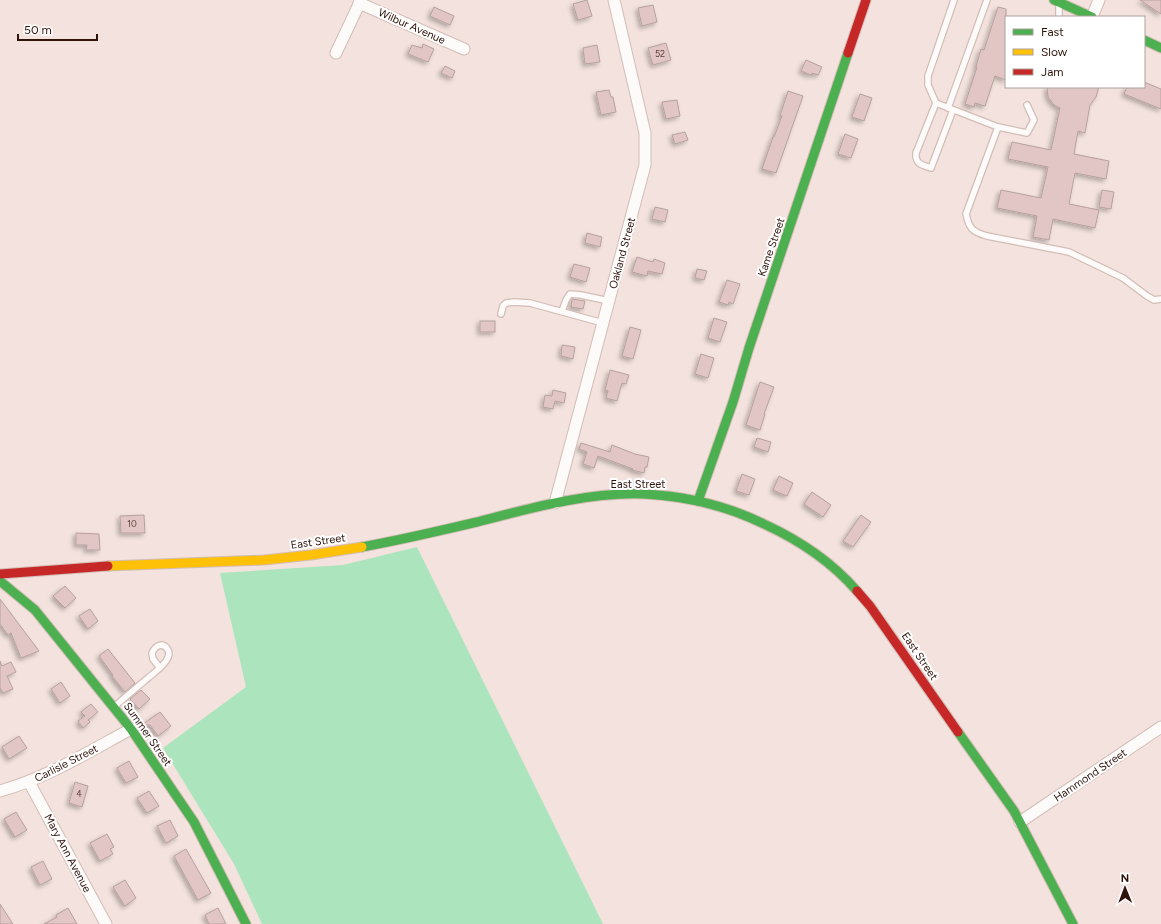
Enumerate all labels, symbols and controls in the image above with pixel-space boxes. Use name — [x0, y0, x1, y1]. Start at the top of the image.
street label: Wilbur Avenue — [376, 6, 447, 47]
scale bar — [18, 16, 97, 42]
legend — [1005, 16, 1145, 88]
text: 50 m — [24, 23, 52, 37]
text: Fast — [1041, 25, 1064, 39]
text: Slow — [1041, 45, 1068, 59]
house number: 52 — [655, 48, 665, 59]
text: Jam — [1041, 65, 1064, 79]
street label: Oakland Street — [607, 216, 638, 290]
street label: Kame Street — [755, 216, 788, 278]
street label: East Street — [611, 478, 665, 491]
house number: 10 — [127, 518, 137, 529]
street label: East Street — [290, 531, 346, 552]
street label: East Street — [899, 630, 940, 683]
street label: Summer Street — [121, 700, 174, 769]
street label: Carlisle Street — [32, 742, 100, 785]
street label: Hammond Street — [1051, 746, 1129, 805]
house number: 4 — [76, 788, 82, 799]
street label: Mary Ann Avenue — [41, 812, 94, 895]
north arrow — [1105, 868, 1145, 908]
text: N — [1120, 872, 1129, 885]

